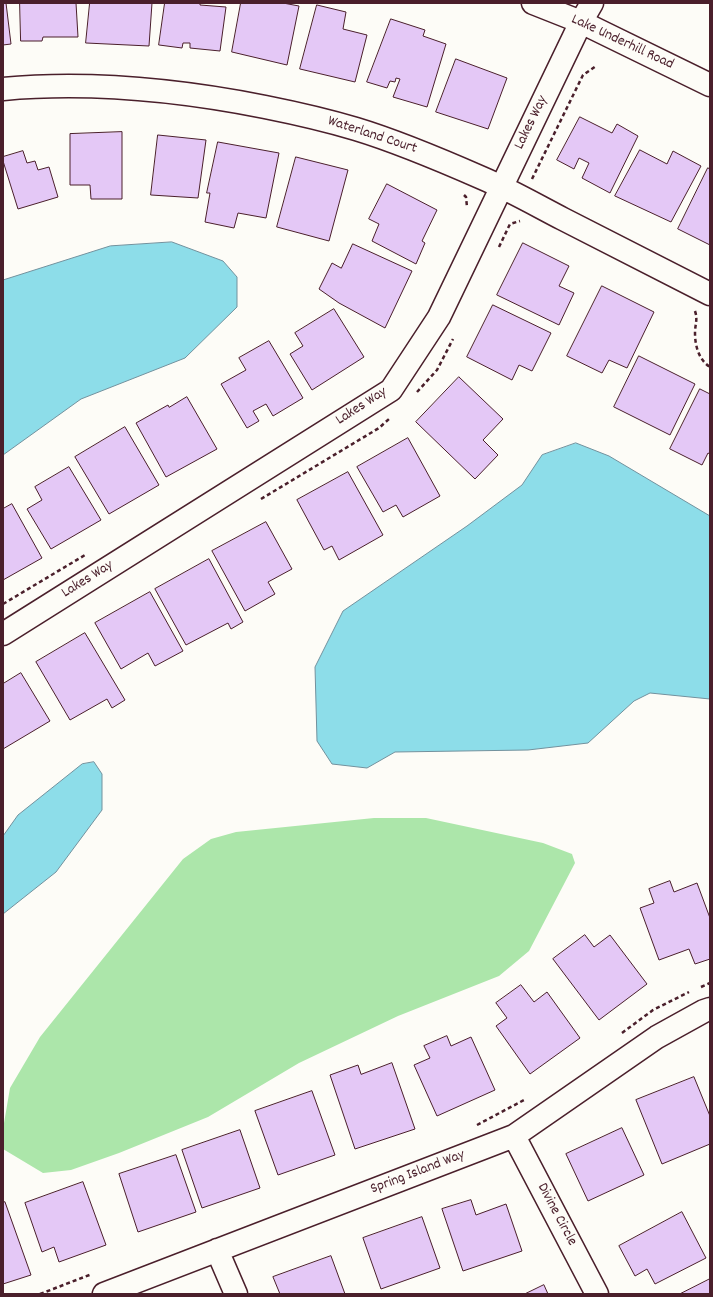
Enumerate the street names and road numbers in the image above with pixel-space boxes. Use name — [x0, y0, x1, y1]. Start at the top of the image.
street label: Lake Underhill Road — [568, 11, 676, 75]
street label: Lakes Way — [511, 93, 553, 153]
street label: Waterland Court — [325, 113, 419, 159]
street label: Lakes Way — [333, 384, 391, 430]
street label: Lakes Way — [59, 557, 117, 603]
street label: Spring Island Way — [368, 1147, 468, 1199]
street label: Divine Circle — [532, 1181, 580, 1249]

